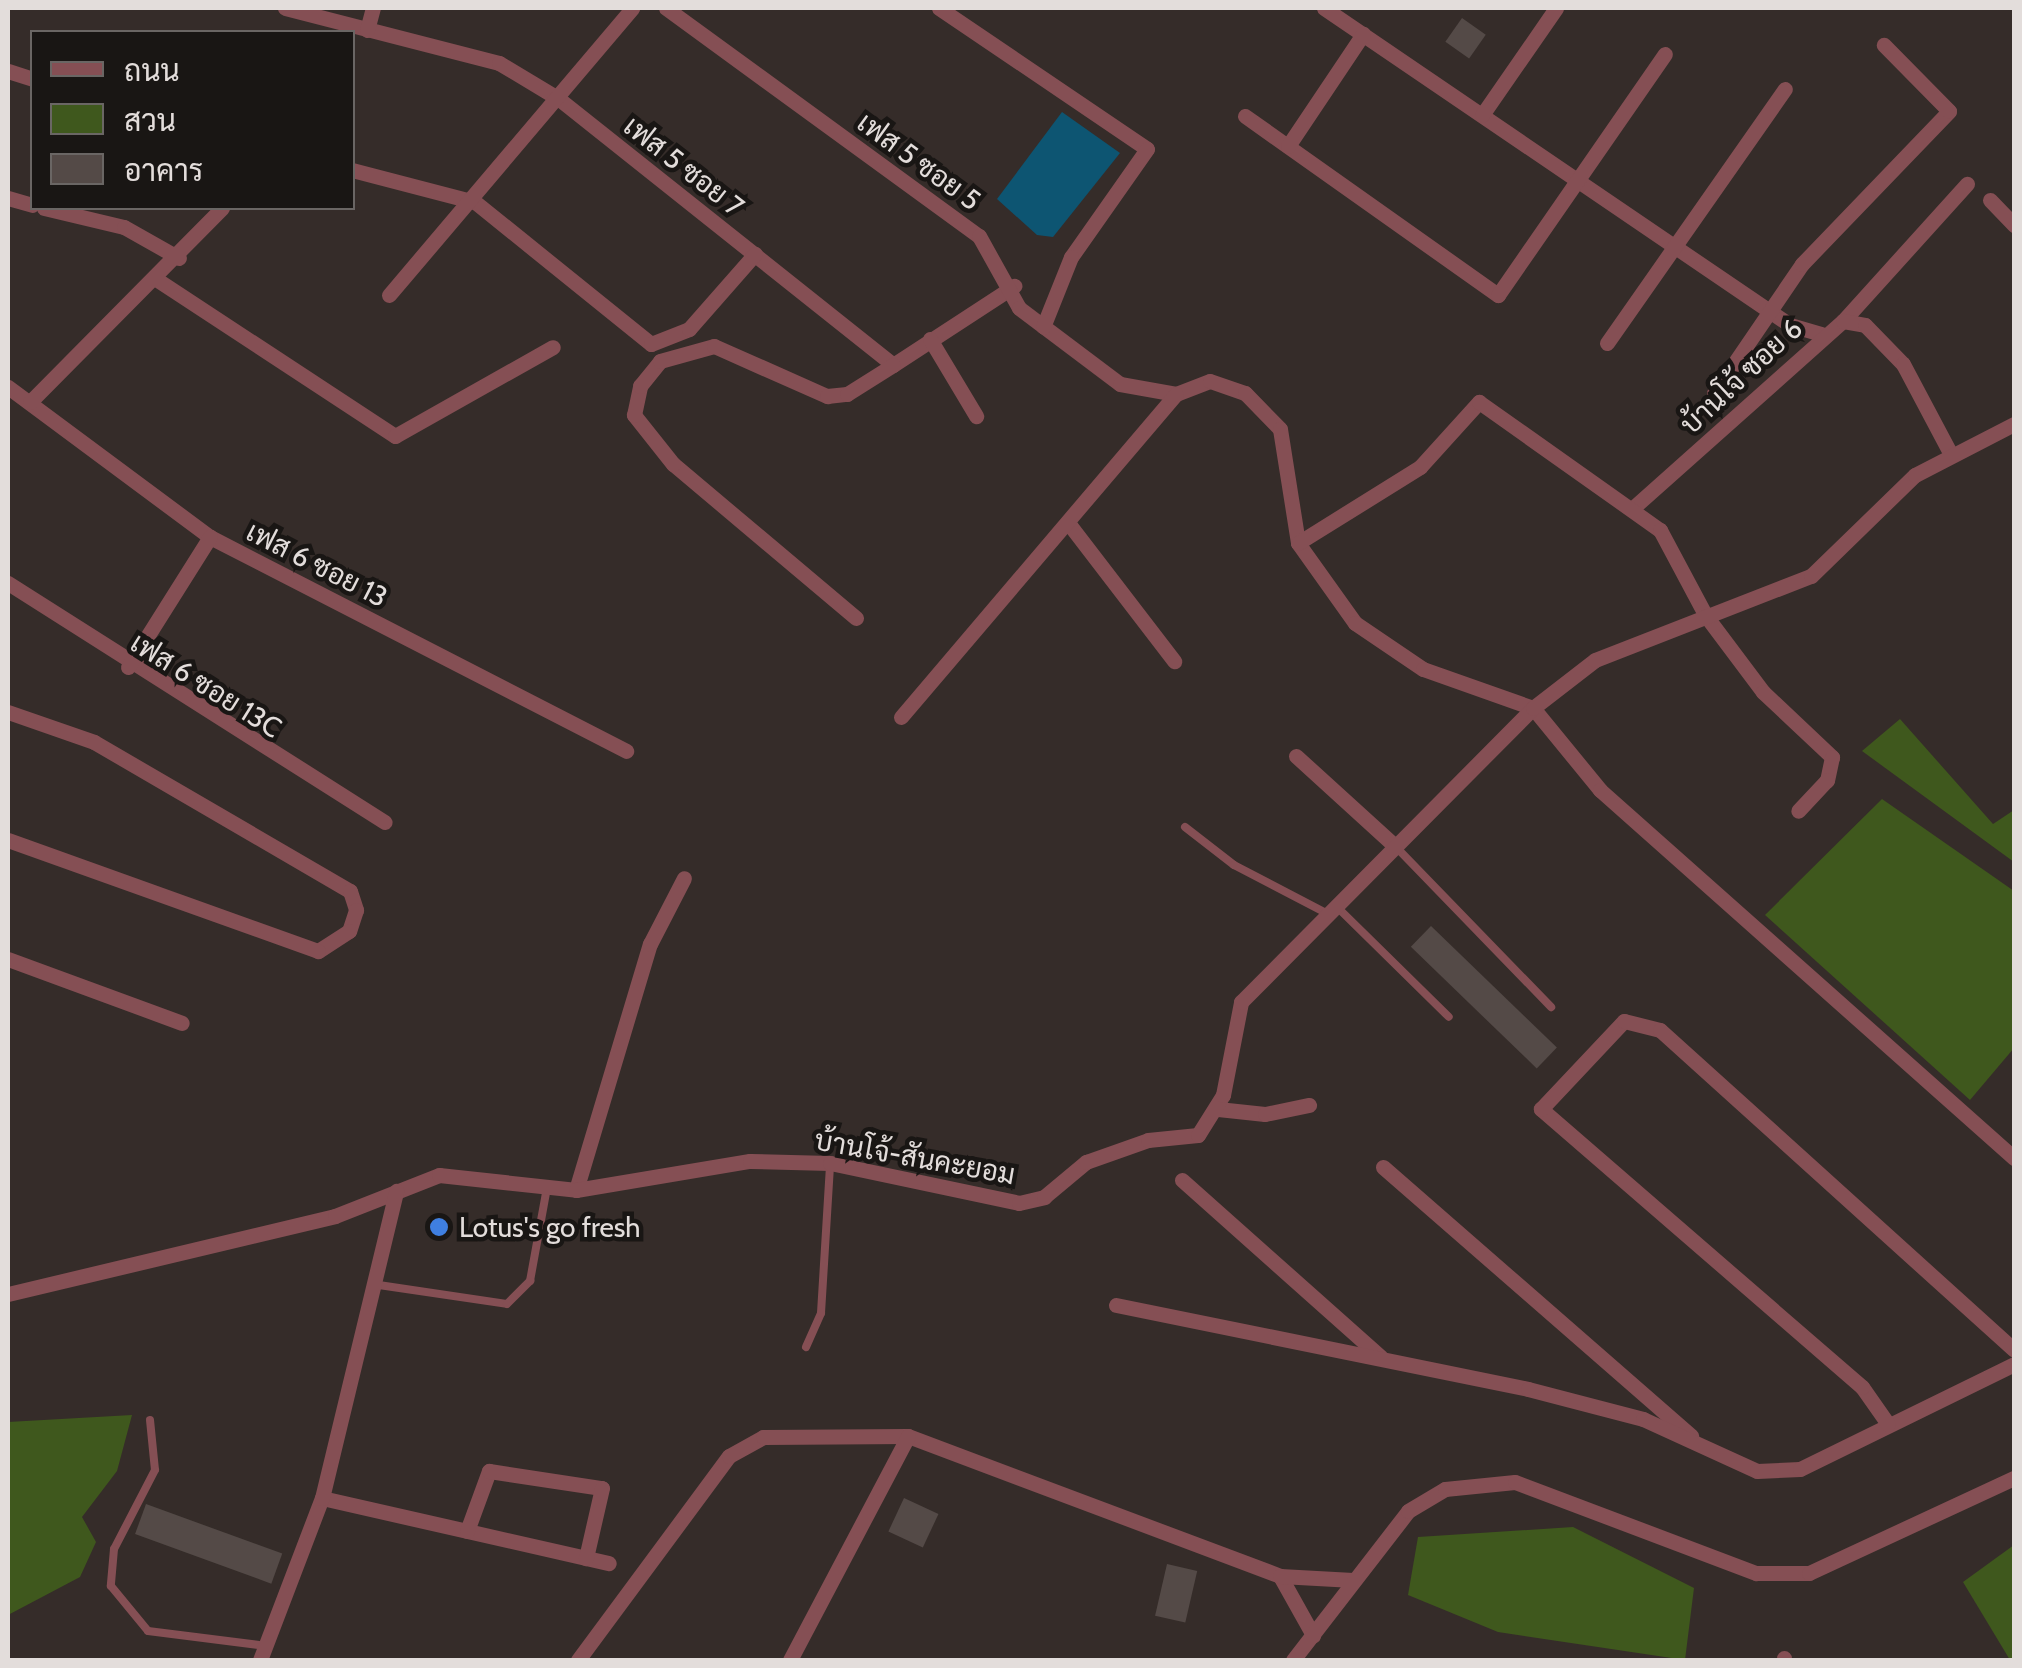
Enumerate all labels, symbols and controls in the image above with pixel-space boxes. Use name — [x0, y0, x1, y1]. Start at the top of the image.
legend — [30, 30, 355, 210]
text: ถนน — [124, 52, 180, 89]
text: สวน — [124, 102, 176, 139]
street label: เฟส 5 ซอย 5 — [851, 105, 987, 217]
street label: เฟส 5 ซอย 7 — [617, 109, 751, 223]
text: อาคาร — [124, 152, 203, 189]
street label: บ้านโจ้ ซอย 6 — [1673, 311, 1809, 441]
street label: เฟส 6 ซอย 13 — [241, 514, 393, 614]
street label: เฟส 6 ซอย 13C — [125, 625, 287, 745]
street label: บ้านโจ้-สันคะยอม — [812, 1123, 1018, 1191]
place label: Lotus's go fresh — [459, 1210, 641, 1244]
marker: Lotus's go fresh — [428, 1216, 450, 1238]

